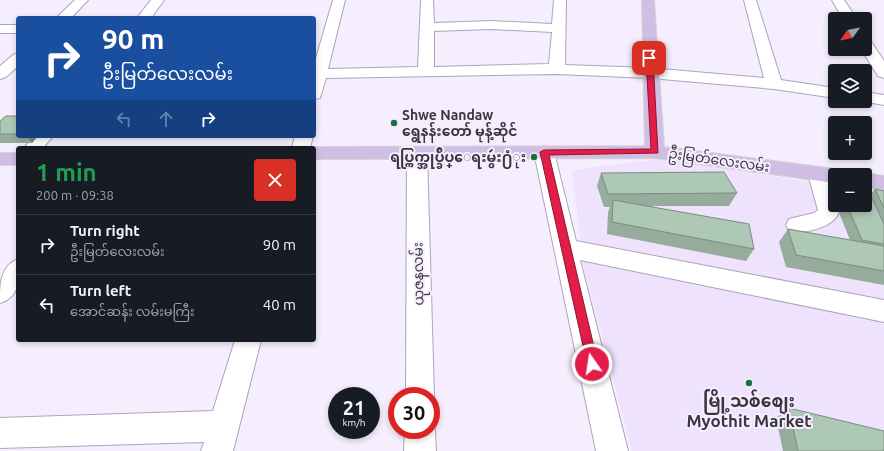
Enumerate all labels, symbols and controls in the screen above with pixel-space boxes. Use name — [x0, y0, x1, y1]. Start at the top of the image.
north arrow — [828, 12, 872, 56]
map controls — [828, 12, 872, 212]
text: 90 m — [102, 23, 164, 54]
icon: right — [36, 32, 88, 84]
pin — [632, 41, 666, 75]
icon: arrive — [638, 47, 660, 69]
text: ဦးမြတ်လေးလမ်း — [102, 63, 233, 83]
button: layers — [828, 64, 872, 108]
place label: Shwe Nandaw ရွေနန်းတော် မုန့်ဆိုင် — [402, 107, 518, 143]
icon: left — [113, 108, 135, 130]
icon: ahead — [155, 108, 177, 130]
icon: right — [197, 108, 219, 130]
button: + — [828, 116, 872, 160]
marker: Shwe Nandaw ရွေနန်းတော် မုန့်ဆိုင် — [389, 118, 399, 128]
street label: ဦးမြတ်လေးလမ်း — [667, 143, 771, 179]
place label: ရပ္ကြက္အုပ္ခ်ဳပ္ေရးမွဴး႐ံုး — [390, 147, 526, 169]
marker: ရပ္ကြက္အုပ္ခ်ဳပ္ေရးမွဴး႐ံုး — [529, 152, 539, 162]
text: 1 min — [36, 159, 97, 186]
button: close — [254, 159, 296, 201]
button: − — [828, 168, 872, 212]
text: 200 m · 09:38 — [36, 188, 114, 202]
text: Turn right — [70, 222, 140, 239]
icon: right — [36, 234, 58, 256]
text: 90 m — [263, 236, 296, 253]
street label: ယုဇနလမ်း — [407, 242, 431, 306]
text: ဦးမြတ်လေးလမ်း — [70, 244, 165, 258]
text: Turn left — [70, 282, 131, 299]
icon: left — [36, 294, 58, 316]
text: 40 m — [263, 296, 296, 313]
text: အောင်ဆန်း လမ်းမကြီး — [70, 304, 195, 318]
position arrow — [571, 343, 613, 385]
marker: မြို့သစ်စျေး Myothit Market — [744, 378, 754, 388]
speed limit sign: 30 — [388, 387, 440, 439]
place label: မြို့သစ်စျေး Myothit Market — [686, 389, 812, 430]
text: 21 — [343, 396, 365, 419]
text: km/h — [342, 417, 366, 428]

